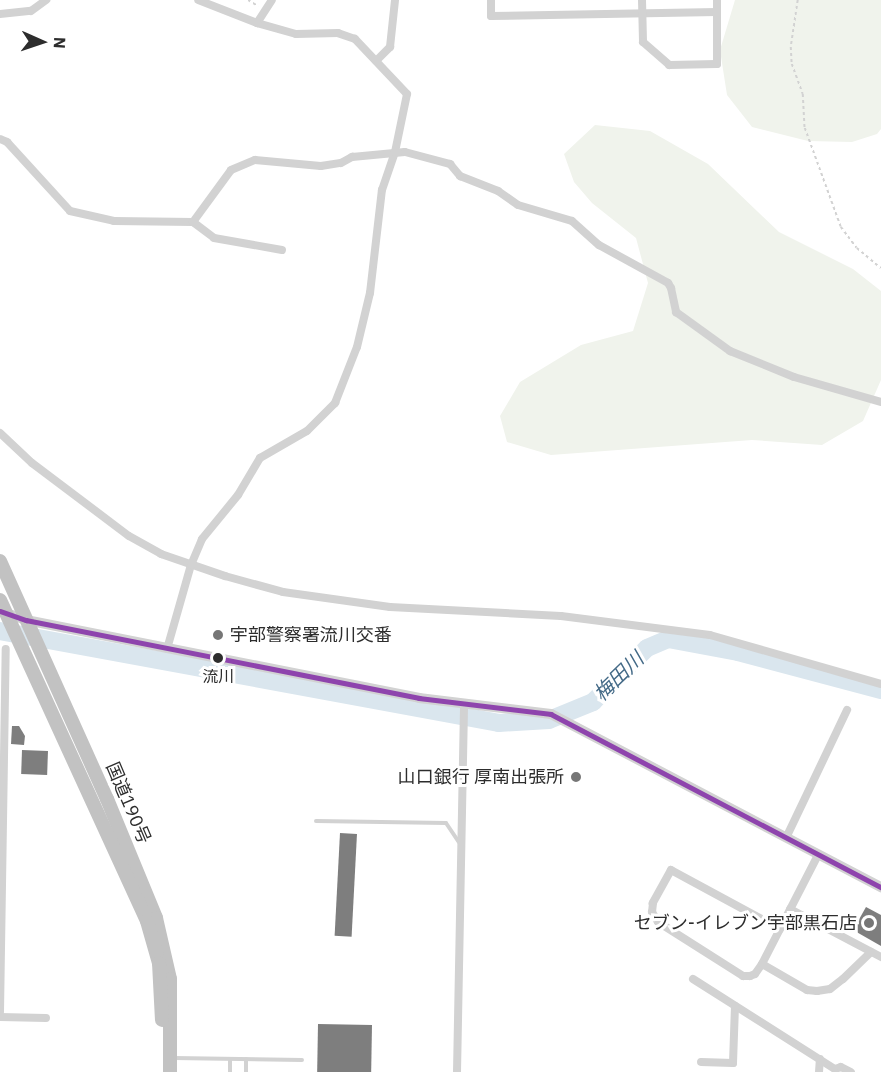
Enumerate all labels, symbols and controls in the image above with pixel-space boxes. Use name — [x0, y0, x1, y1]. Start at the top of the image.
north arrow — [12, 12, 72, 72]
text: N — [50, 37, 70, 49]
place label: 宇部警察署流川交番 — [230, 624, 392, 646]
marker: 宇部警察署流川交番 — [211, 628, 225, 642]
water label: 梅田川 — [588, 647, 648, 705]
marker: 流川 — [212, 652, 224, 664]
place label: 流川 — [202, 666, 234, 686]
street label: 国道190号 — [101, 759, 155, 847]
place label: 山口銀行 厚南出張所 — [398, 766, 564, 788]
marker: 山口銀行 厚南出張所 — [569, 770, 583, 784]
place label: セブン-イレブン宇部黒石店 — [634, 912, 857, 934]
marker: セブン-イレブン宇部黒石店 — [862, 916, 876, 930]

